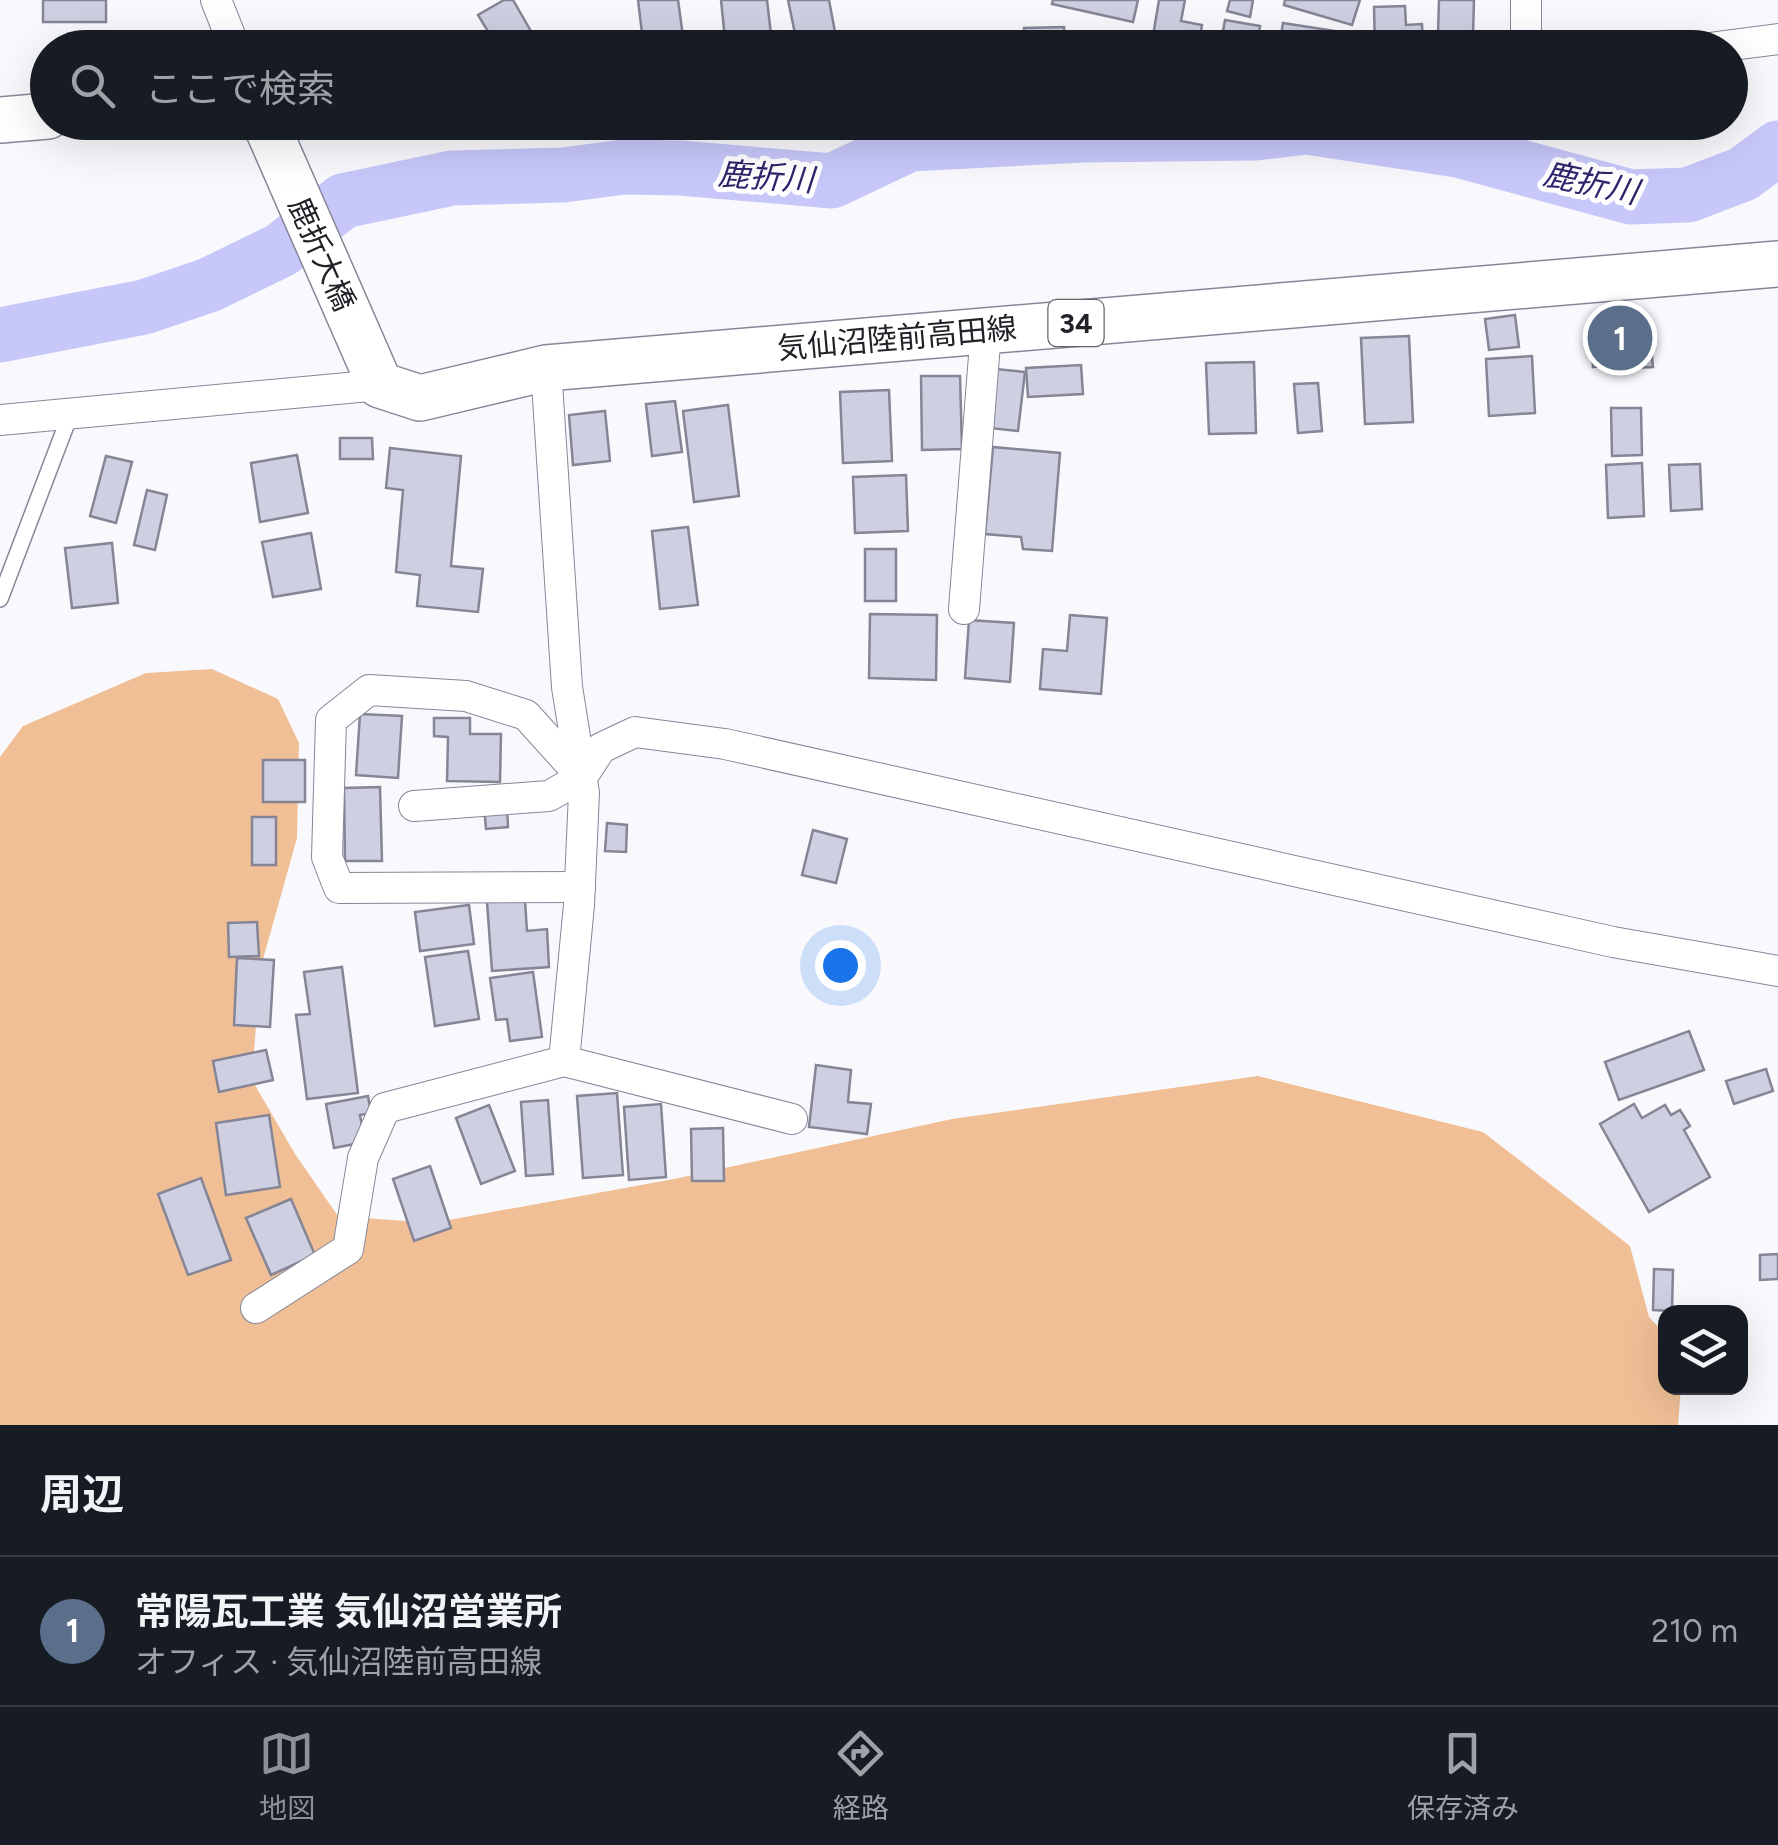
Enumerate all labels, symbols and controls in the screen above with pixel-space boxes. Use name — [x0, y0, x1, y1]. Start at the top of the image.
search box — [30, 30, 1748, 140]
icon: search — [65, 58, 120, 113]
text: ここで検索 — [145, 66, 335, 112]
water label: 鹿折川 — [1540, 154, 1645, 212]
water label: 鹿折川 — [717, 155, 818, 200]
street label: 鹿折大橋 — [281, 192, 363, 316]
road number: 34 — [1048, 300, 1104, 346]
pin: 1 — [1588, 300, 1652, 376]
street label: 気仙沼陸前高田線 — [776, 309, 1018, 367]
your location — [815, 940, 866, 991]
map controls — [1658, 1305, 1748, 1395]
button: layers — [1658, 1305, 1748, 1395]
text: 周辺 — [40, 1469, 124, 1520]
text: 常陽瓦工業 気仙沼営業所 — [135, 1589, 562, 1635]
text: 1 — [66, 1612, 79, 1650]
text: 210 m — [1651, 1612, 1738, 1650]
text: オフィス · 気仙沼陸前高田線 — [135, 1643, 542, 1681]
tab: 地図 — [259, 1726, 315, 1826]
tab: 経路 — [833, 1726, 889, 1826]
tab: 保存済み — [1407, 1726, 1519, 1826]

